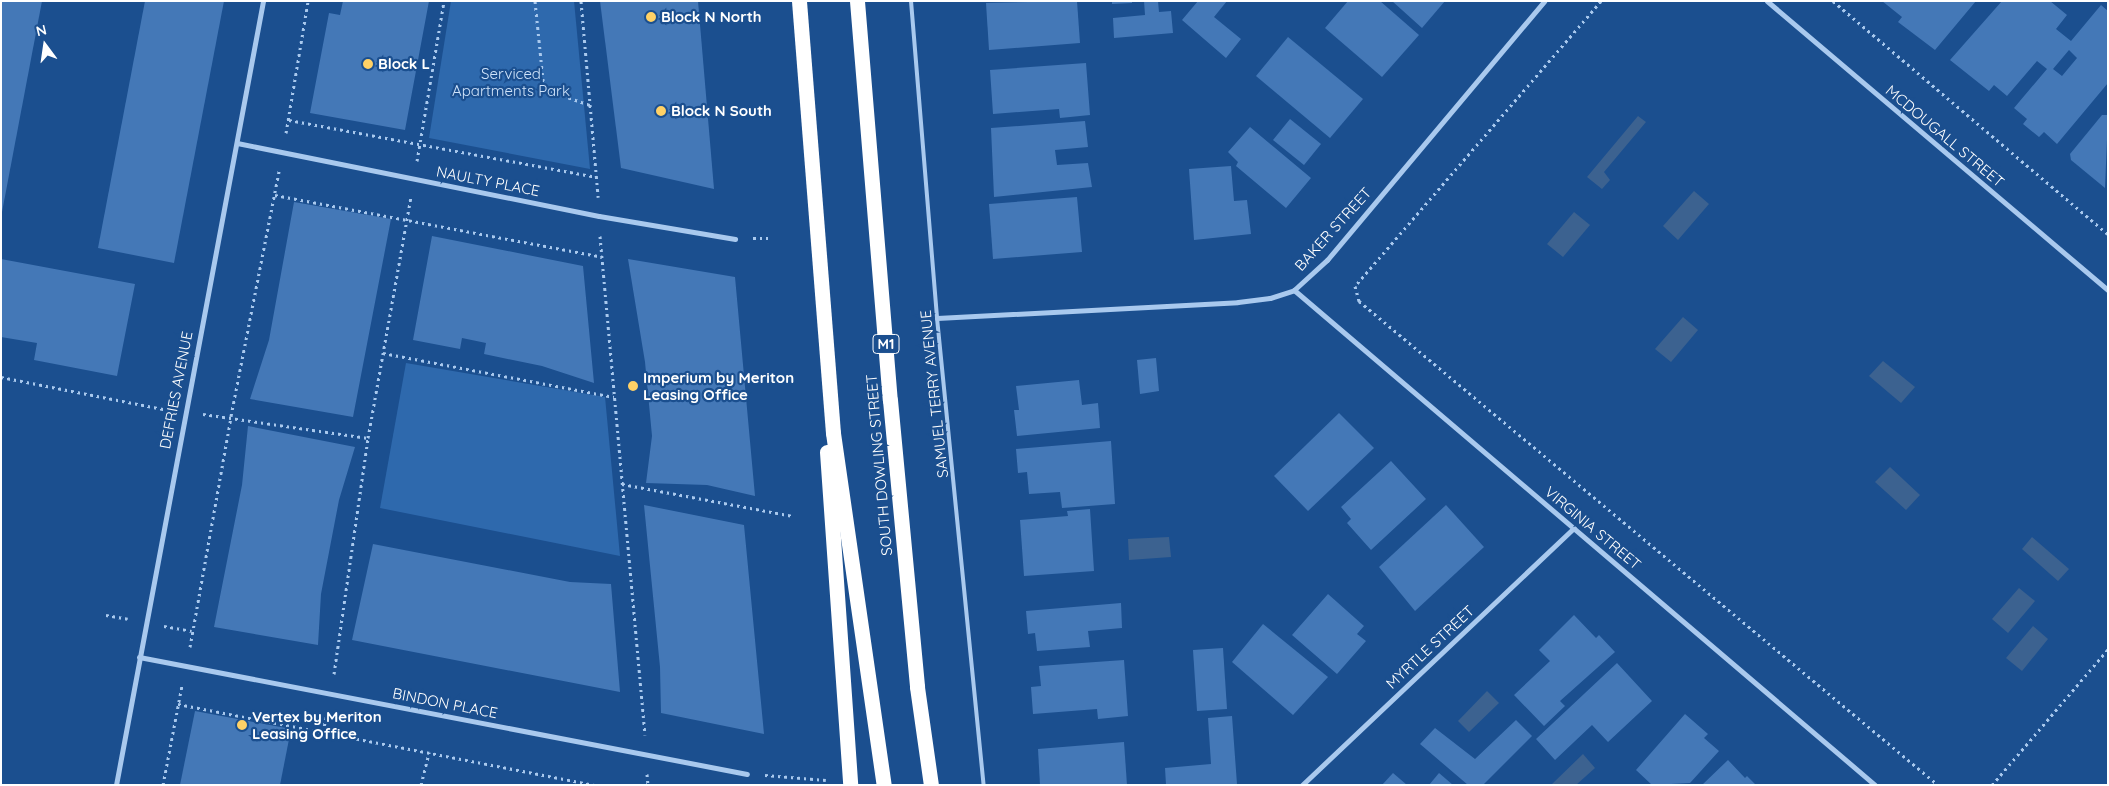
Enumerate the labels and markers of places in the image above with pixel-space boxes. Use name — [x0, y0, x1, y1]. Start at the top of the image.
place label: Block N North — [661, 8, 762, 26]
marker: Block N North — [645, 11, 657, 23]
place label: Block L — [378, 55, 430, 73]
marker: Block L — [362, 58, 374, 70]
place label: Block N South — [671, 102, 772, 120]
marker: Block N South — [655, 105, 667, 117]
place label: Imperium by Meriton Leasing Office — [643, 368, 794, 403]
marker: Imperium by Meriton Leasing Office — [627, 380, 639, 392]
place label: Vertex by Meriton Leasing Office — [252, 707, 382, 742]
marker: Vertex by Meriton Leasing Office — [236, 719, 248, 731]

